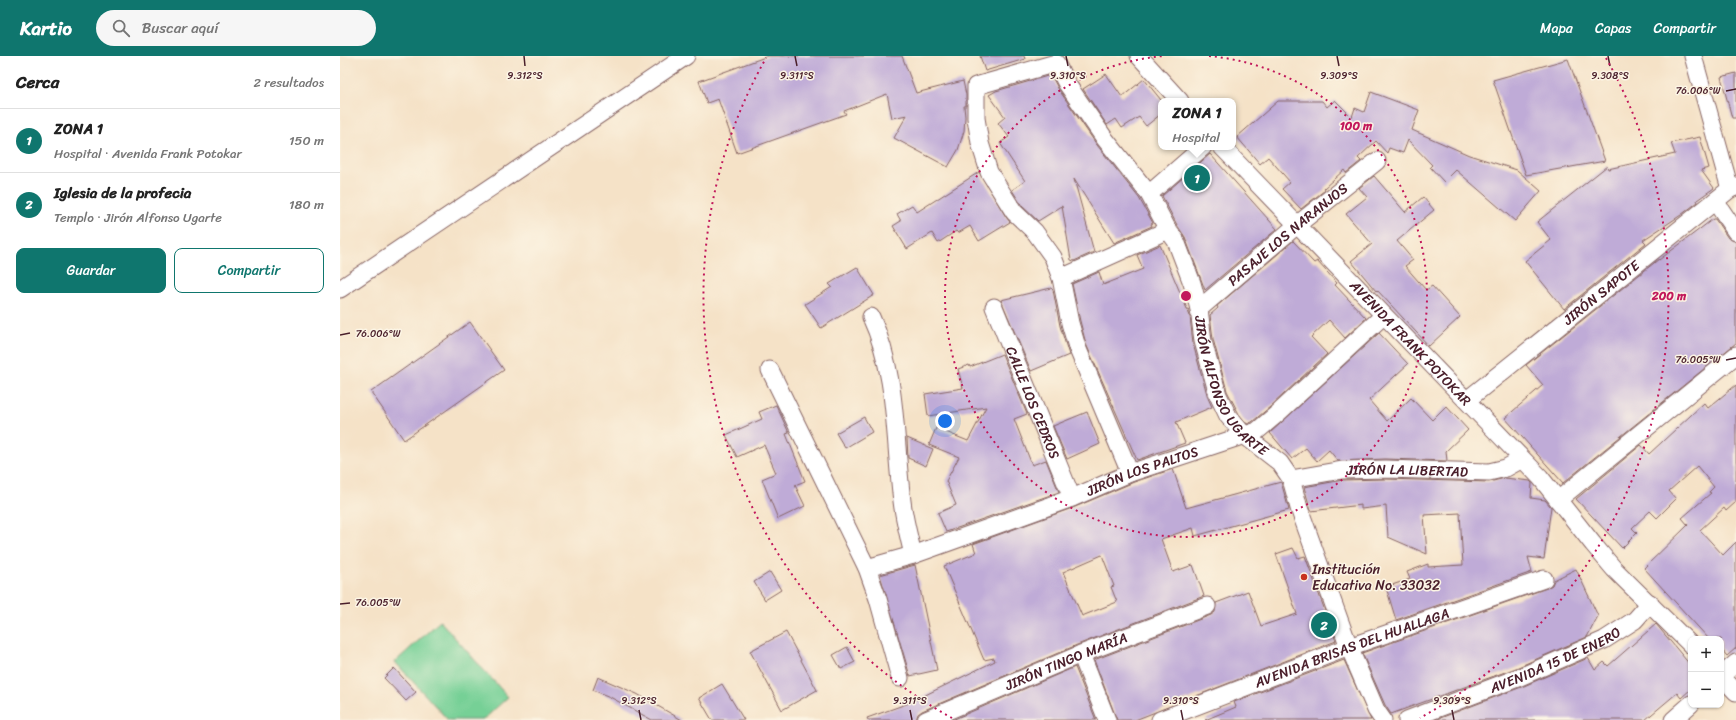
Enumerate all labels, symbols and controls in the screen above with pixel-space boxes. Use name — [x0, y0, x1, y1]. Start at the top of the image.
search box — [96, 10, 376, 46]
text: Kartio — [20, 12, 72, 45]
text: Buscar aquí — [142, 15, 218, 41]
text: Mapa — [1540, 16, 1573, 41]
text: Capas — [1595, 16, 1632, 41]
text: Compartir — [1654, 16, 1716, 41]
icon: search — [110, 17, 132, 39]
text: Cerca — [16, 67, 59, 97]
text: 9.312°S — [507, 67, 543, 85]
text: 9.311°S — [780, 67, 815, 85]
text: 9.310°S — [1050, 67, 1087, 85]
text: 9.309°S — [1320, 67, 1359, 85]
text: 9.308°S — [1591, 67, 1629, 85]
text: 2 resultados — [253, 71, 324, 94]
text: 76.006°W — [1676, 82, 1721, 100]
popup — [1158, 98, 1236, 150]
text: ZONA 1 — [1172, 100, 1222, 126]
text: 100 m — [1340, 115, 1373, 137]
text: ZONA 1 — [54, 116, 103, 142]
text: Hospital — [1172, 126, 1220, 149]
text: 1 — [26, 129, 32, 152]
text: 150 m — [289, 129, 324, 152]
text: Hospital · Avenida Frank Potokar — [54, 142, 242, 165]
pin: 1 — [1184, 163, 1210, 193]
street label: PASAJE LOS NARANJOS — [1222, 176, 1354, 293]
text: Iglesia de la profecia — [54, 180, 191, 206]
text: 2 — [25, 193, 33, 216]
text: 180 m — [289, 193, 324, 216]
text: Templo · Jirón Alfonso Ugarte — [54, 206, 222, 229]
button: Guardar — [16, 248, 166, 293]
button: Compartir — [174, 248, 324, 293]
street label: JIRÓN SAPOTE — [1557, 253, 1647, 332]
street label: AVENIDA FRANK POTOKAR — [1343, 274, 1478, 412]
text: 200 m — [1651, 285, 1687, 307]
centre of rings — [1179, 289, 1193, 303]
street label: JIRÓN ALFONSO UGARTE — [1187, 313, 1275, 463]
text: 76.006°W — [356, 325, 401, 343]
street label: CALLE LOS CEDROS — [998, 342, 1067, 463]
text: 76.005°W — [1675, 351, 1721, 369]
your location — [935, 411, 955, 431]
street label: JIRÓN LOS PALTOS — [1081, 439, 1202, 504]
street label: JIRÓN LA LIBERTAD — [1345, 457, 1469, 484]
place label: Institución Educativa No. 33032 — [1311, 557, 1440, 598]
marker: Institución Educativa No. 33032 — [1299, 572, 1309, 582]
text: 76.005°W — [355, 594, 401, 612]
street label: AVENIDA BRISAS DEL HUALLAGA — [1250, 601, 1453, 696]
pin: 2 — [1311, 610, 1337, 640]
street label: AVENIDA 15 DE ENERO — [1485, 620, 1626, 701]
street label: JIRÓN TINGO MARÍA — [1000, 625, 1131, 698]
map controls — [1688, 636, 1724, 708]
button: + — [1688, 636, 1724, 672]
button: − — [1688, 672, 1724, 708]
text: 9.312°S — [621, 692, 657, 710]
text: 9.311°S — [893, 692, 928, 710]
text: 9.310°S — [1163, 692, 1200, 710]
text: 9.309°S — [1433, 692, 1472, 710]

